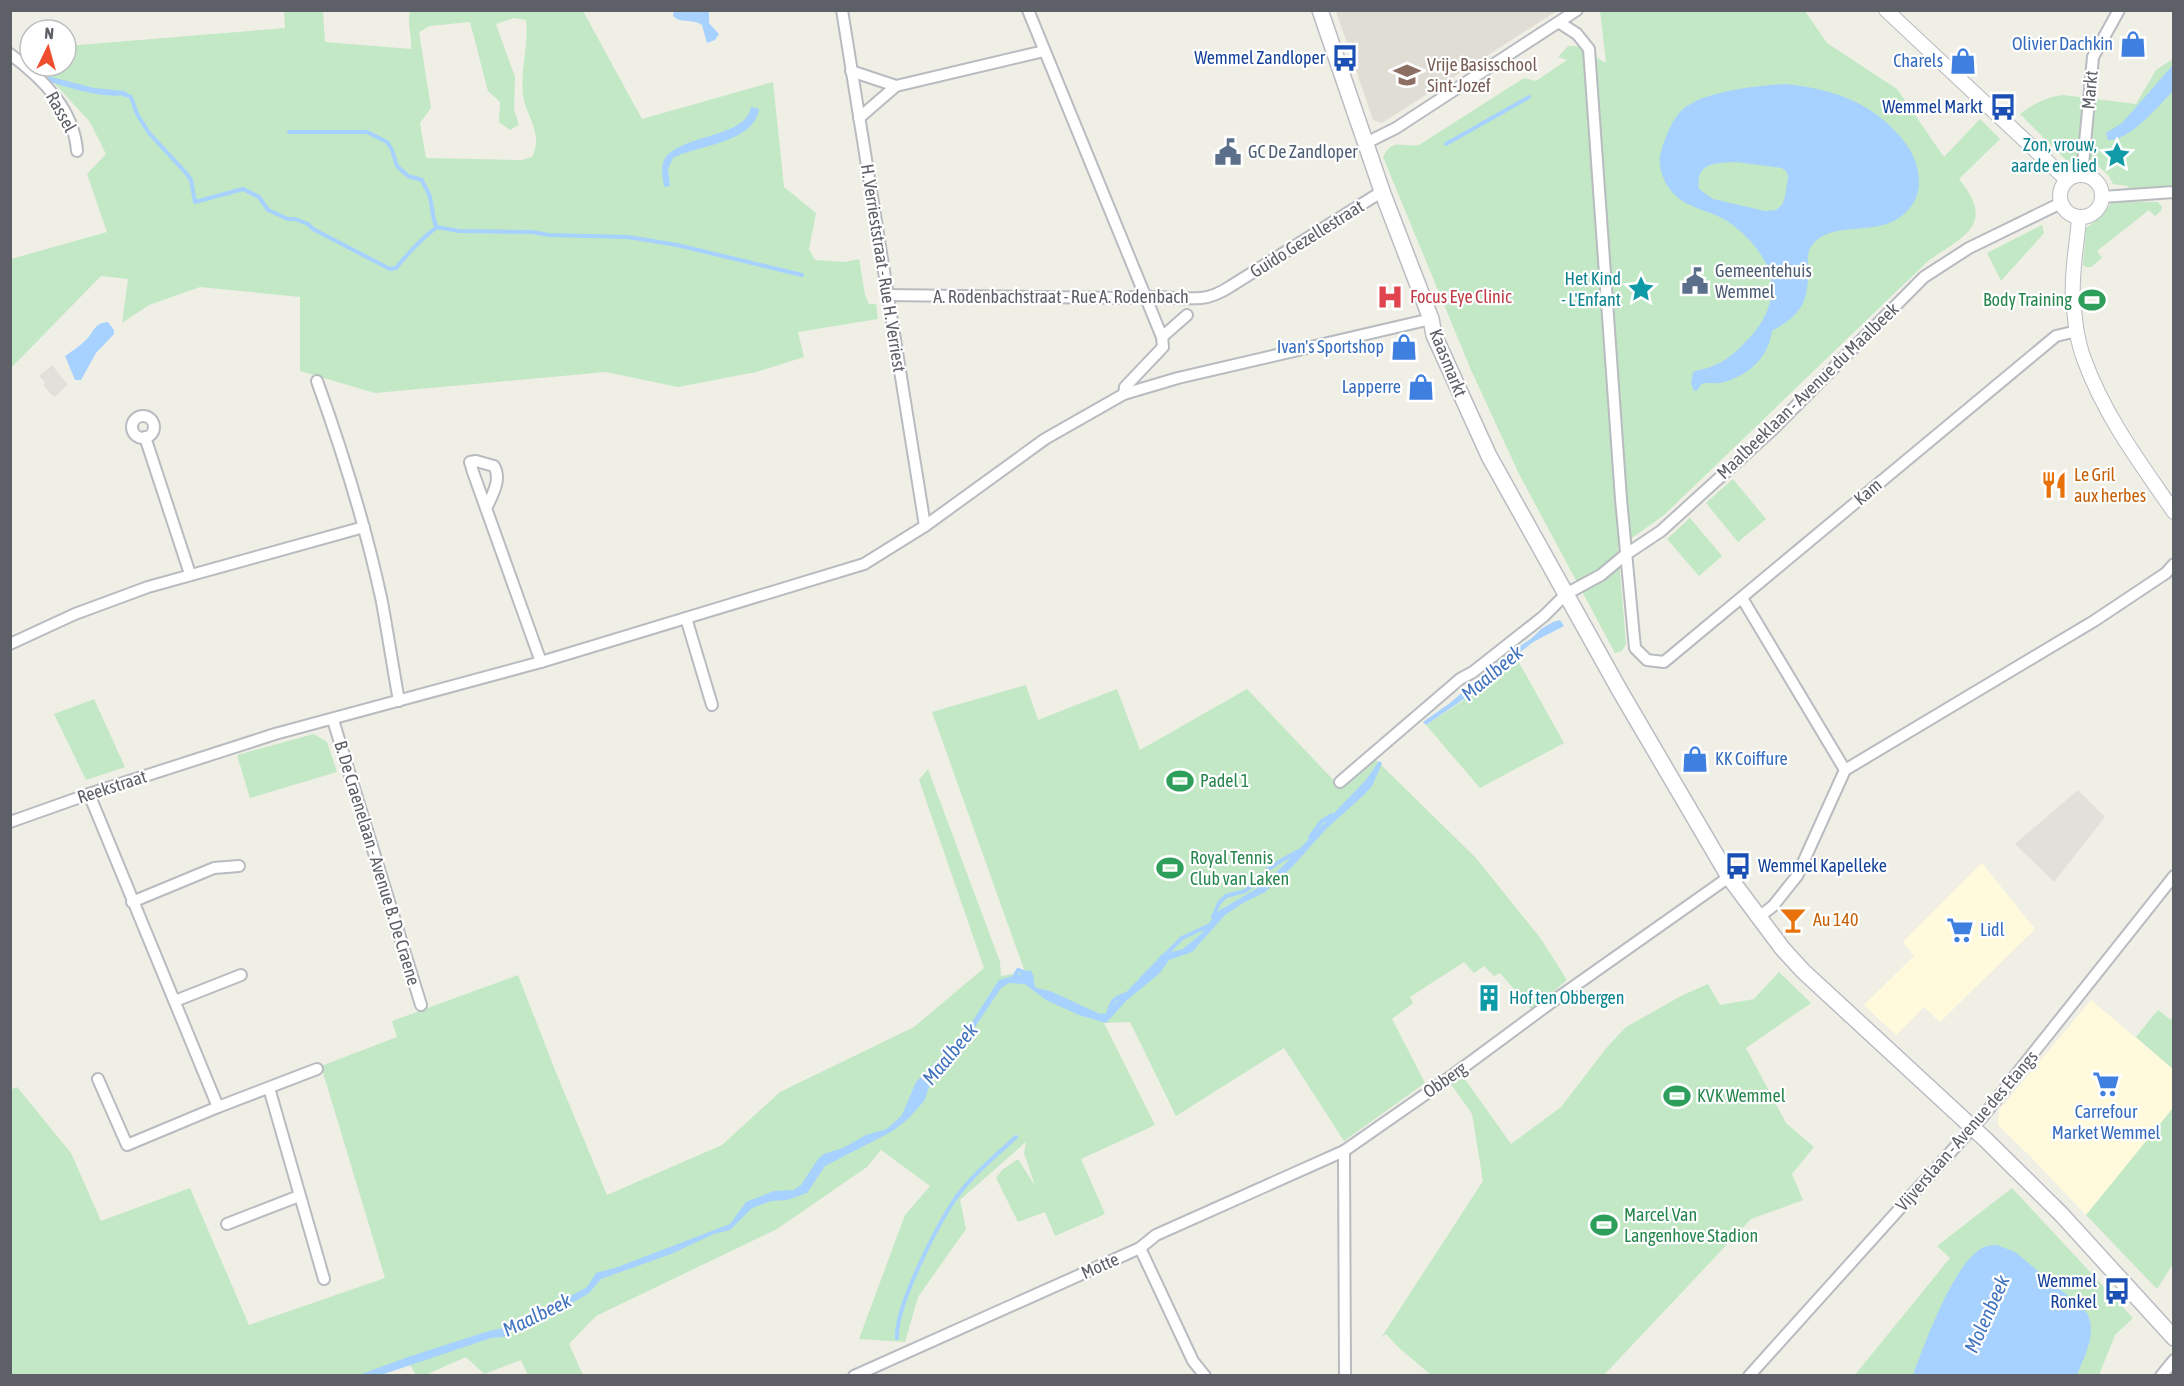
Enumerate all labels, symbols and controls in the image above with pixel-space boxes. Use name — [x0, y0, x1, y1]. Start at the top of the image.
north arrow — [18, 18, 78, 78]
text: N — [44, 24, 55, 42]
shop icon: Olivier Dachkin — [2118, 29, 2148, 59]
place label: Olivier Dachkin — [2012, 33, 2113, 54]
bus stop icon: Wemmel Zandloper — [1330, 43, 1360, 73]
shop icon: Charels — [1948, 46, 1978, 76]
place label: Wemmel Zandloper — [1194, 47, 1326, 68]
place label: Charels — [1893, 50, 1943, 71]
place label: Vrije Basisschool Sint-Jozef — [1427, 54, 1537, 96]
school or university icon: Vrije Basisschool Sint-Jozef — [1392, 60, 1422, 90]
street label: Markt — [2077, 70, 2102, 110]
street label: Rassel — [42, 88, 81, 136]
bus stop icon: Wemmel Markt — [1988, 92, 2018, 122]
place label: Wemmel Markt — [1882, 96, 1983, 117]
place label: Zon, vrouw, aarde en lied — [2011, 134, 2097, 176]
public building icon: GC De Zandloper — [1213, 137, 1243, 167]
place icon: Zon, vrouw, aarde en lied — [2102, 140, 2132, 170]
place label: GC De Zandloper — [1248, 141, 1358, 162]
street label: H. Verrieststraat - Rue H. Verriest — [857, 162, 910, 373]
street label: Guido Gezellestraat — [1246, 195, 1367, 282]
place label: Gemeentehuis Wemmel — [1715, 260, 1812, 302]
public building icon: Gemeentehuis Wemmel — [1680, 266, 1710, 296]
place label: Het Kind - L'Enfant — [1561, 268, 1621, 310]
place icon: Het Kind - L'Enfant — [1626, 274, 1656, 304]
hospital icon: Focus Eye Clinic — [1375, 282, 1405, 312]
sports icon: Body Training — [2077, 285, 2107, 315]
street label: A. Rodenbachstraat - Rue A. Rodenbach — [933, 286, 1189, 307]
place label: Focus Eye Clinic — [1410, 286, 1512, 307]
place label: Body Training — [1983, 289, 2072, 310]
street label: Maalbeeklaan - Avenue du Maalbeek — [1713, 298, 1903, 483]
street label: Kaasmarkt — [1425, 326, 1472, 400]
shop icon: Ivan's Sportshop — [1389, 332, 1419, 362]
place label: Ivan's Sportshop — [1277, 336, 1384, 357]
shop icon: Lapperre — [1406, 372, 1436, 402]
place label: Lapperre — [1342, 376, 1401, 397]
place label: Le Gril aux herbes — [2074, 464, 2146, 506]
restaurant icon: Le Gril aux herbes — [2039, 470, 2069, 500]
street label: Kam — [1850, 474, 1886, 509]
water label: Maalbeek — [1456, 640, 1527, 705]
street label: B. De Craenelaan - Avenue B. De Craene — [330, 738, 425, 988]
shop icon: KK Coiffure — [1680, 744, 1710, 774]
place label: KK Coiffure — [1715, 748, 1788, 769]
street label: Reekstraat — [75, 765, 149, 808]
sports icon: Padel 1 — [1165, 766, 1195, 796]
place label: Padel 1 — [1200, 770, 1249, 791]
place label: Royal Tennis Club van Laken — [1190, 847, 1289, 889]
bus stop icon: Wemmel Kapelleke — [1723, 851, 1753, 881]
sports icon: Royal Tennis Club van Laken — [1155, 853, 1185, 883]
place label: Wemmel Kapelleke — [1758, 855, 1887, 876]
bar icon: Au 140 — [1778, 905, 1808, 935]
place label: Au 140 — [1813, 909, 1858, 930]
supermarket icon: Lidl — [1945, 915, 1975, 945]
place label: Lidl — [1980, 919, 2005, 940]
building icon: Hof ten Obbergen — [1474, 983, 1504, 1013]
place label: Hof ten Obbergen — [1509, 987, 1625, 1008]
water label: Maalbeek — [917, 1018, 982, 1089]
street label: Vijverslaan - Avenue des Etangs — [1891, 1046, 2042, 1215]
street label: Obberg — [1419, 1057, 1471, 1102]
supermarket icon: Carrefour Market Wemmel — [2091, 1069, 2121, 1099]
sports icon: KVK Wemmel — [1662, 1081, 1692, 1111]
place label: KVK Wemmel — [1697, 1085, 1786, 1106]
place label: Carrefour Market Wemmel — [2052, 1101, 2161, 1143]
place label: Marcel Van Langenhove Stadion — [1624, 1204, 1758, 1246]
sports icon: Marcel Van Langenhove Stadion — [1589, 1210, 1619, 1240]
street label: Motte — [1078, 1248, 1122, 1283]
place label: Wemmel Ronkel — [2037, 1270, 2097, 1312]
water label: Molenbeek — [1959, 1271, 2014, 1356]
bus stop icon: Wemmel Ronkel — [2102, 1276, 2132, 1306]
water label: Maalbeek — [499, 1288, 575, 1341]

